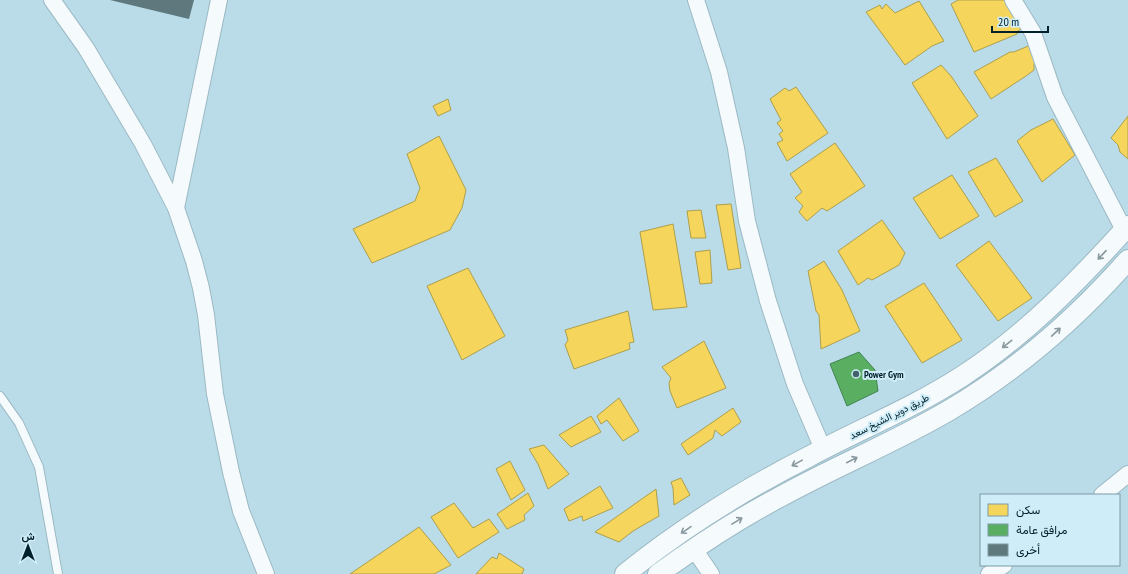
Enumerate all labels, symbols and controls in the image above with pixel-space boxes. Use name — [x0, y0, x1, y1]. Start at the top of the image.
scale bar — [992, 8, 1048, 34]
text: 20 m — [998, 14, 1019, 29]
one-way arrow — [1097, 250, 1107, 260]
one-way arrow — [1051, 327, 1061, 337]
one-way arrow — [1002, 340, 1013, 348]
place label: Power Gym — [864, 368, 904, 381]
marker: Power Gym — [851, 369, 861, 379]
street label: طريق دوير الشيخ سعد — [847, 391, 932, 442]
one-way arrow — [845, 456, 857, 463]
one-way arrow — [791, 459, 803, 467]
legend — [980, 494, 1120, 566]
text: سكن — [1016, 502, 1040, 518]
one-way arrow — [731, 517, 743, 525]
text: مرافق عامة — [1016, 522, 1067, 538]
north arrow — [8, 526, 48, 566]
one-way arrow — [681, 526, 692, 534]
text: ش — [21, 529, 35, 543]
text: أخرى — [1016, 542, 1040, 558]

